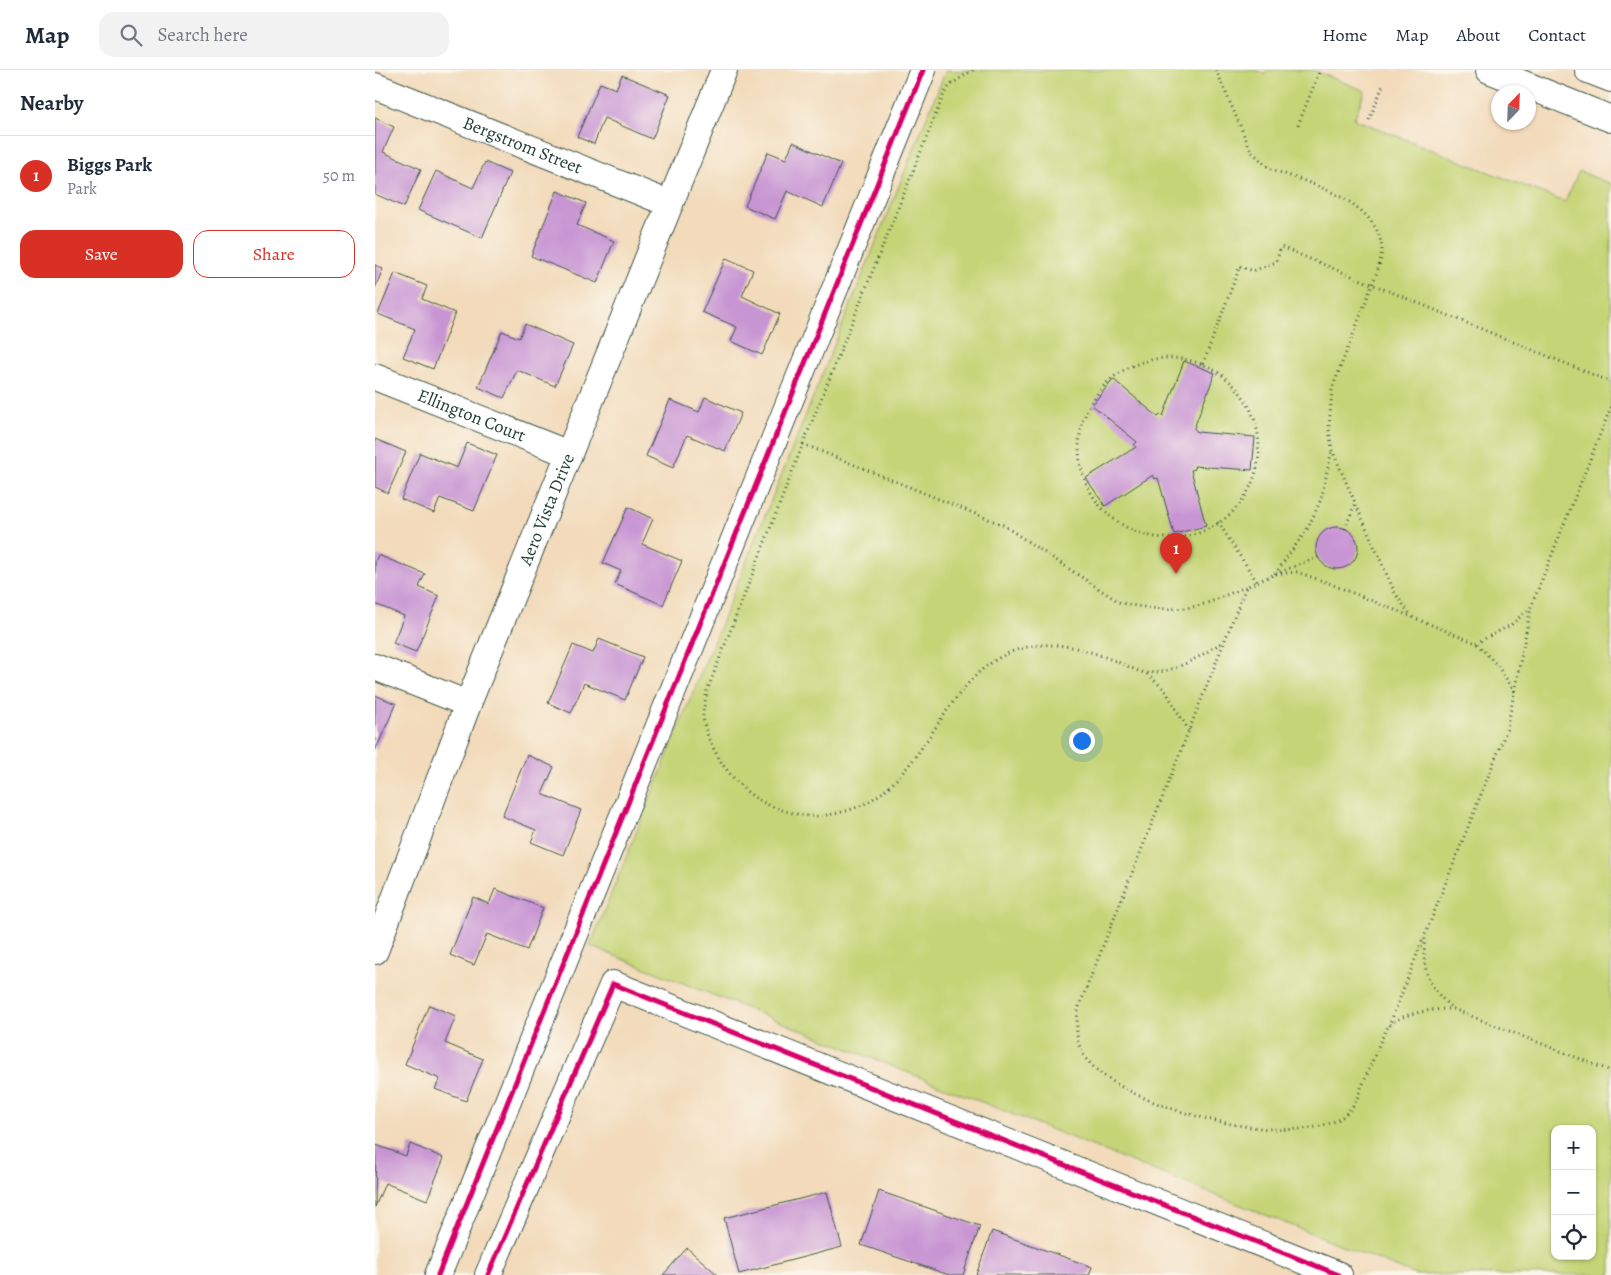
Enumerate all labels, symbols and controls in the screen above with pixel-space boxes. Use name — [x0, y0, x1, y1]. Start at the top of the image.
search box — [99, 12, 449, 57]
text: Map — [25, 19, 69, 51]
icon: search — [117, 21, 145, 49]
text: Search here — [157, 22, 248, 48]
text: Home — [1322, 23, 1367, 47]
text: Map — [1395, 23, 1428, 47]
text: About — [1456, 23, 1500, 47]
text: Contact — [1528, 23, 1586, 47]
north arrow — [1491, 85, 1536, 130]
text: Nearby — [20, 89, 83, 117]
street label: Bergstrom Street — [460, 110, 586, 180]
text: Biggs Park — [67, 152, 152, 178]
text: 1 — [33, 165, 39, 187]
text: 50 m — [323, 165, 355, 187]
text: Park — [67, 178, 97, 200]
button: Save — [20, 230, 183, 278]
button: Share — [193, 230, 355, 278]
street label: Ellington Court — [414, 383, 529, 448]
street label: Aero Vista Drive — [513, 450, 580, 570]
pin: 1 — [1160, 533, 1192, 574]
your location — [1069, 728, 1095, 754]
map controls — [1551, 1125, 1596, 1260]
button: + — [1551, 1125, 1596, 1170]
button: − — [1551, 1170, 1596, 1215]
button: locate — [1551, 1215, 1596, 1260]

